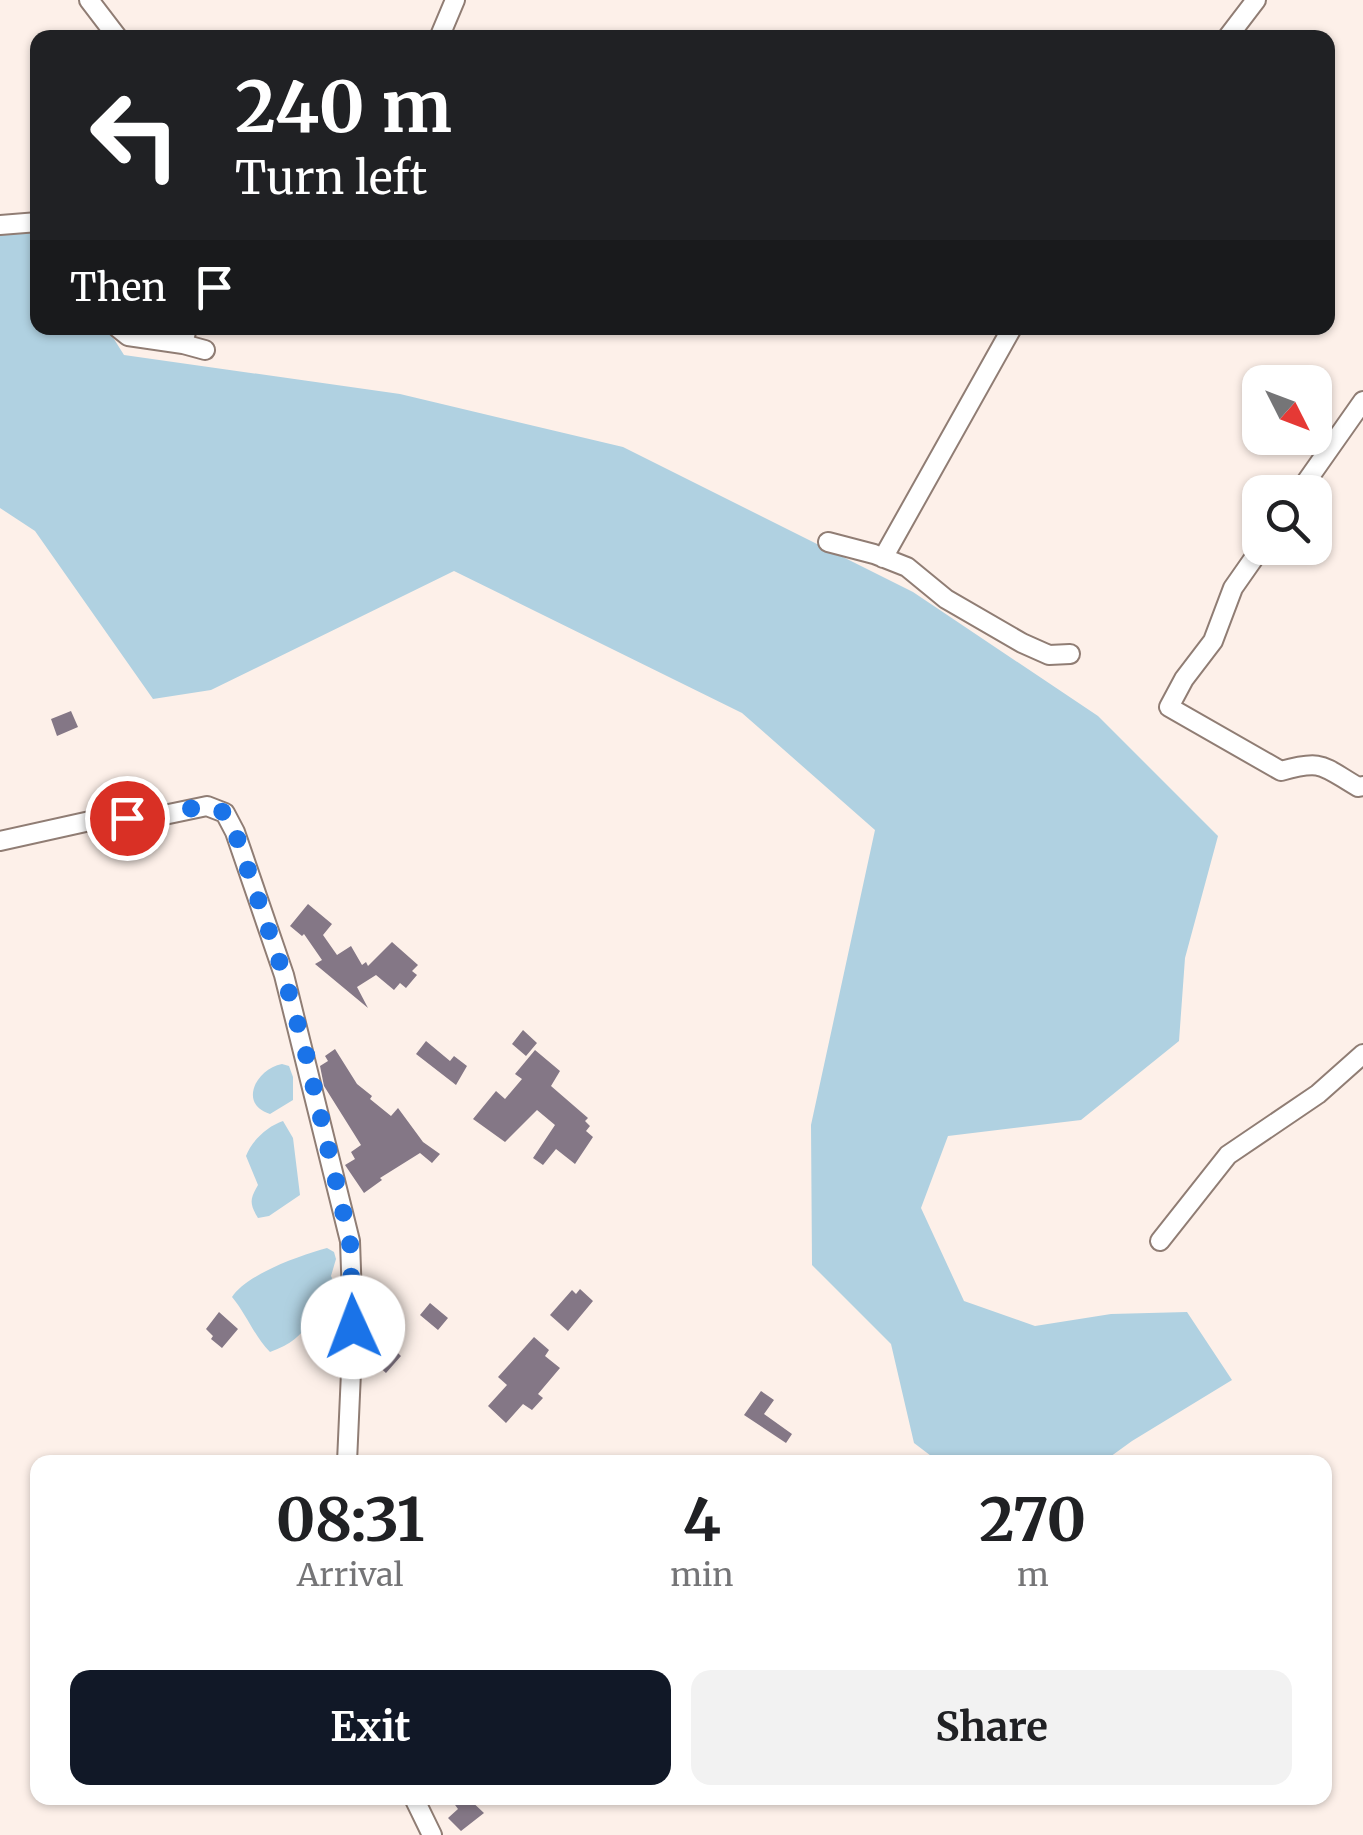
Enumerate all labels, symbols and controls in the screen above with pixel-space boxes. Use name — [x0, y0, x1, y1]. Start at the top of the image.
text: 240 m — [235, 63, 452, 151]
icon: left — [70, 70, 200, 200]
text: Turn left — [235, 150, 427, 206]
icon: arrive — [187, 260, 242, 315]
text: Then — [70, 264, 167, 311]
north arrow — [1242, 365, 1332, 455]
map controls — [1242, 365, 1332, 565]
button: search — [1242, 475, 1332, 565]
pin — [85, 776, 170, 861]
icon: arrive — [100, 791, 155, 846]
position arrow — [301, 1275, 405, 1379]
text: 08:31 — [276, 1482, 425, 1557]
text: 4 — [683, 1482, 721, 1557]
text: 270 — [979, 1482, 1086, 1557]
text: Arrival — [297, 1555, 404, 1595]
text: min — [670, 1555, 734, 1595]
text: m — [1017, 1555, 1049, 1595]
button: Exit — [70, 1670, 671, 1785]
button: Share — [691, 1670, 1292, 1785]

